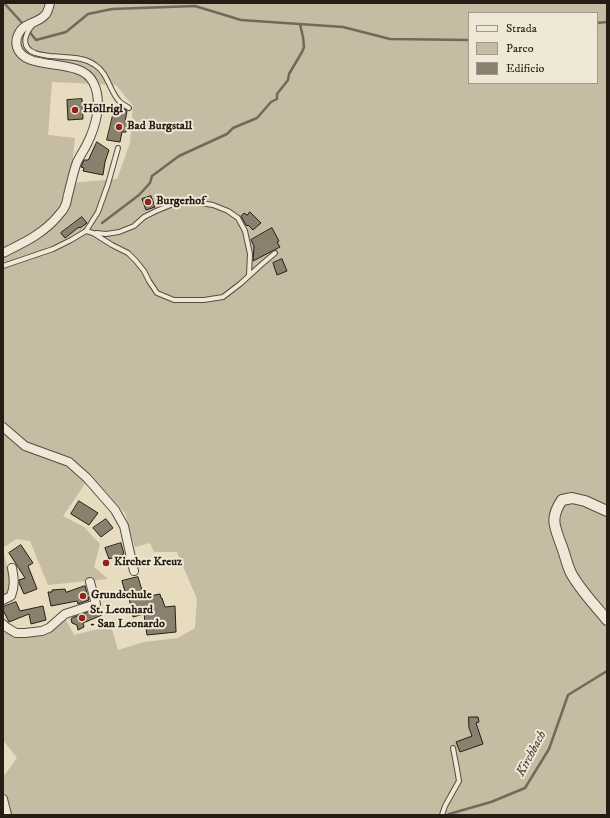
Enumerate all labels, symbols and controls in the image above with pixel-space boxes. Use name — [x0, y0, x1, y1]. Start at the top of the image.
legend — [468, 12, 598, 84]
text: Strada — [506, 21, 537, 36]
text: Parco — [506, 41, 534, 56]
text: Edificio — [506, 61, 544, 76]
place label: Höllrigl — [83, 103, 123, 117]
marker: Höllrigl — [70, 105, 80, 115]
place label: Bad Burgstall — [127, 120, 192, 134]
marker: Bad Burgstall — [114, 122, 124, 132]
place label: Burgerhof — [156, 195, 205, 209]
marker: Burgerhof — [143, 197, 153, 207]
place label: Kircher Kreuz — [114, 556, 182, 570]
marker: Kircher Kreuz — [101, 558, 111, 568]
place label: Grundschule — [91, 589, 152, 603]
marker: Grundschule — [78, 591, 88, 601]
place label: St. Leonhard - San Leonardo — [90, 604, 165, 632]
marker: St. Leonhard - San Leonardo — [77, 613, 87, 623]
water label: Kirchbach — [514, 729, 550, 779]

